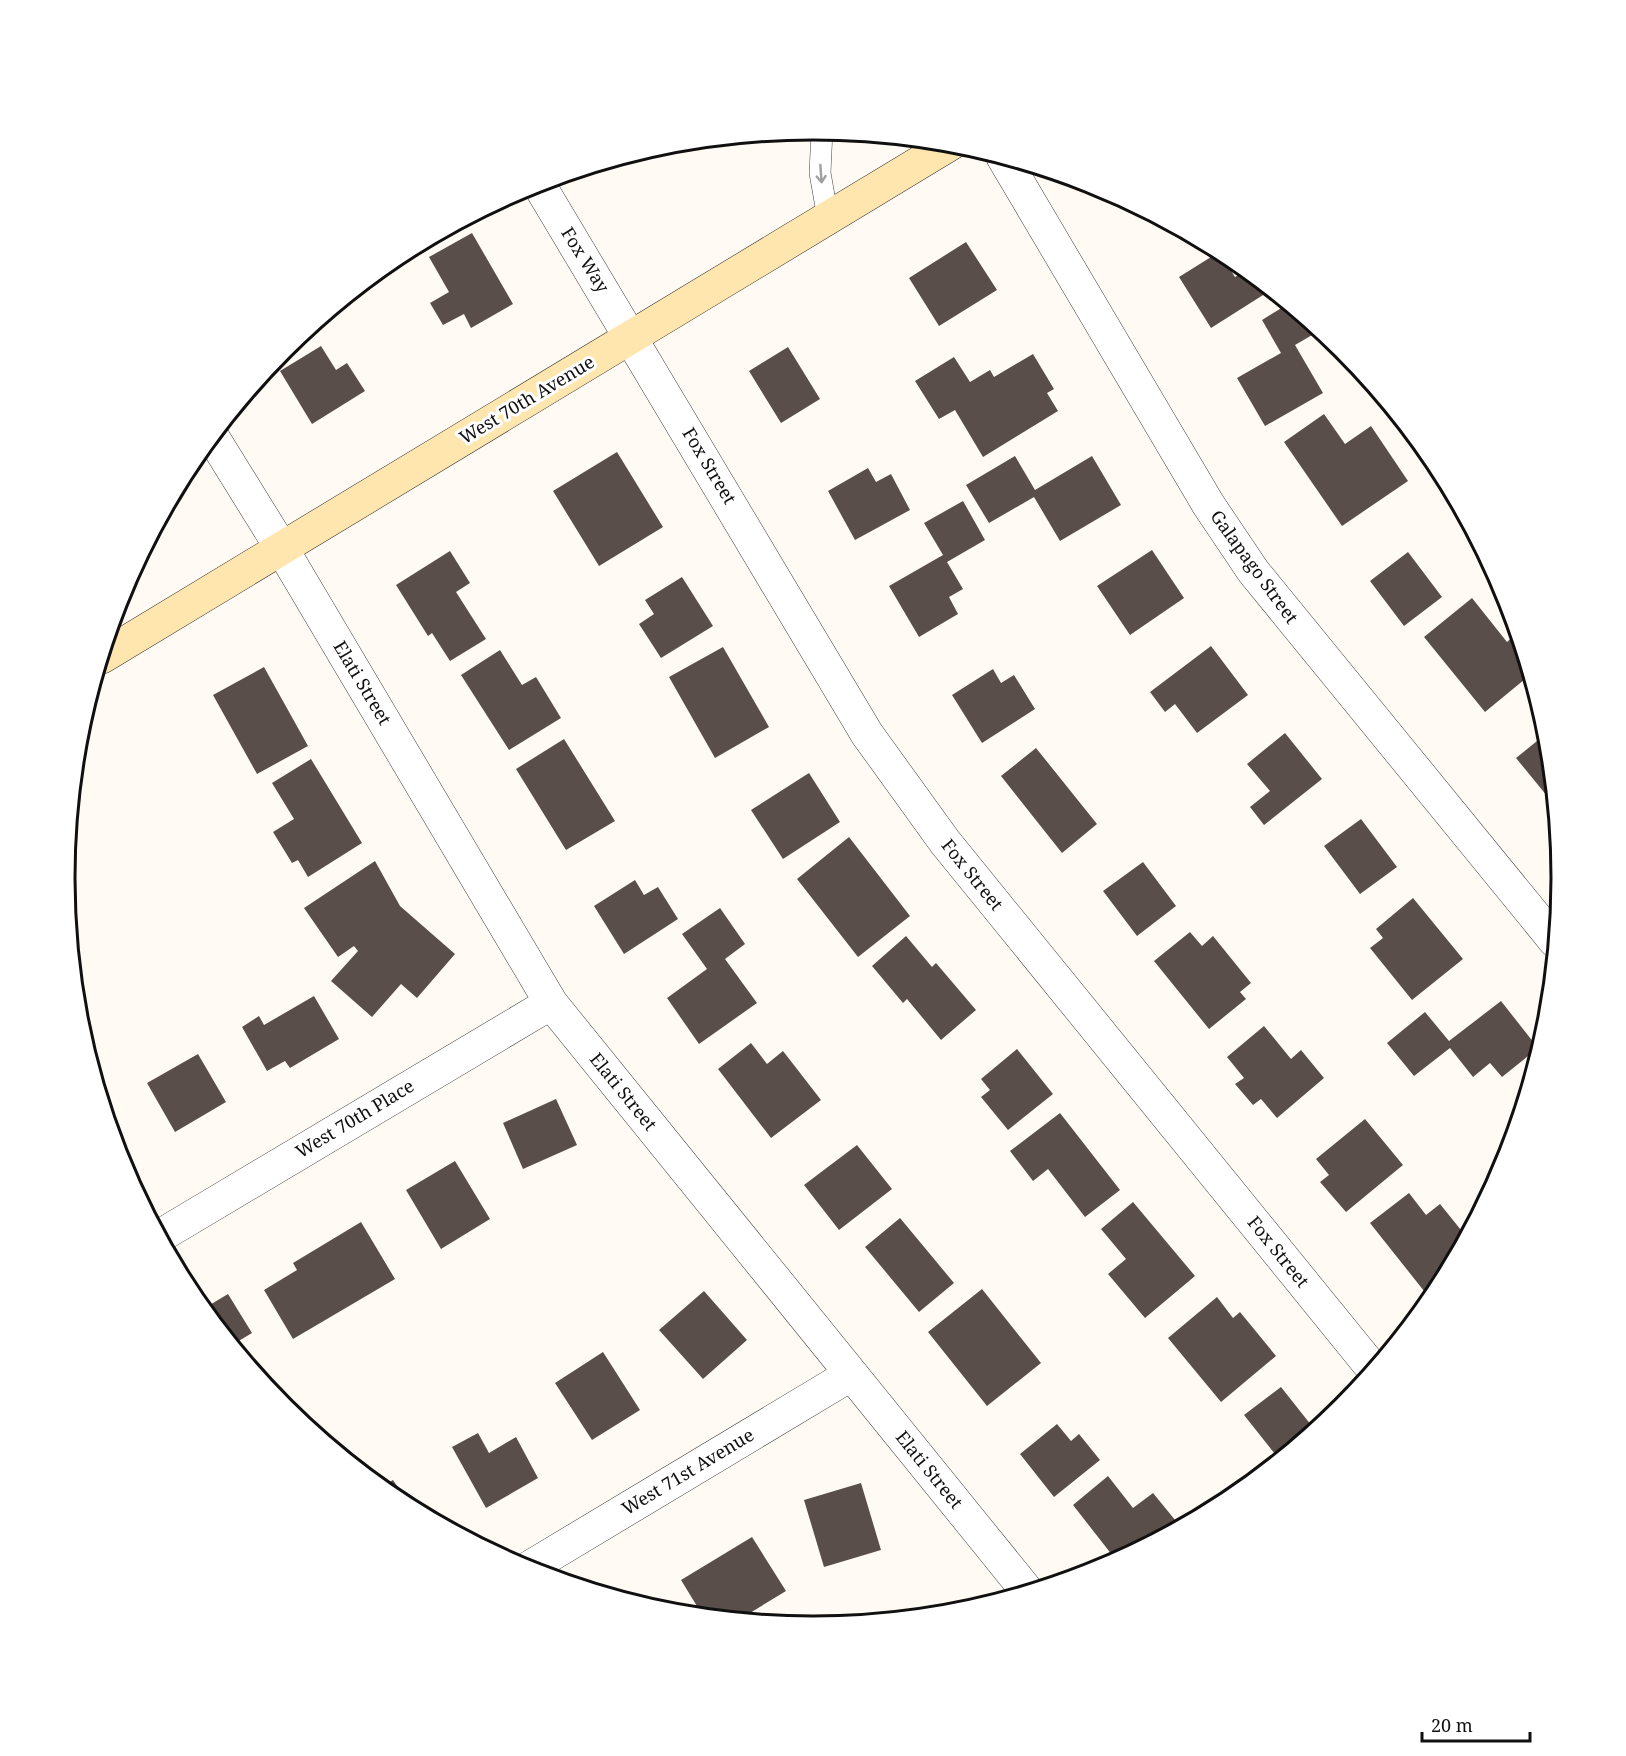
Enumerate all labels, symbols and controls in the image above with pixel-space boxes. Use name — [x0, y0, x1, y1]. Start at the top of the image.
one-way arrow — [816, 164, 827, 184]
street label: Fox Way — [556, 222, 616, 297]
street label: West 70th Avenue — [455, 349, 598, 449]
street label: Fox Street — [678, 423, 742, 508]
street label: Galapago Street — [1205, 505, 1304, 628]
street label: Elati Street — [328, 636, 397, 729]
street label: Fox Street — [937, 834, 1009, 915]
street label: Elati Street — [585, 1047, 663, 1135]
street label: West 70th Place — [291, 1073, 418, 1163]
street label: Fox Street — [1243, 1211, 1315, 1292]
street label: West 71st Avenue — [617, 1422, 758, 1520]
street label: Elati Street — [891, 1425, 969, 1513]
scale bar — [1422, 1705, 1530, 1743]
text: 20 m — [1431, 1713, 1473, 1737]

